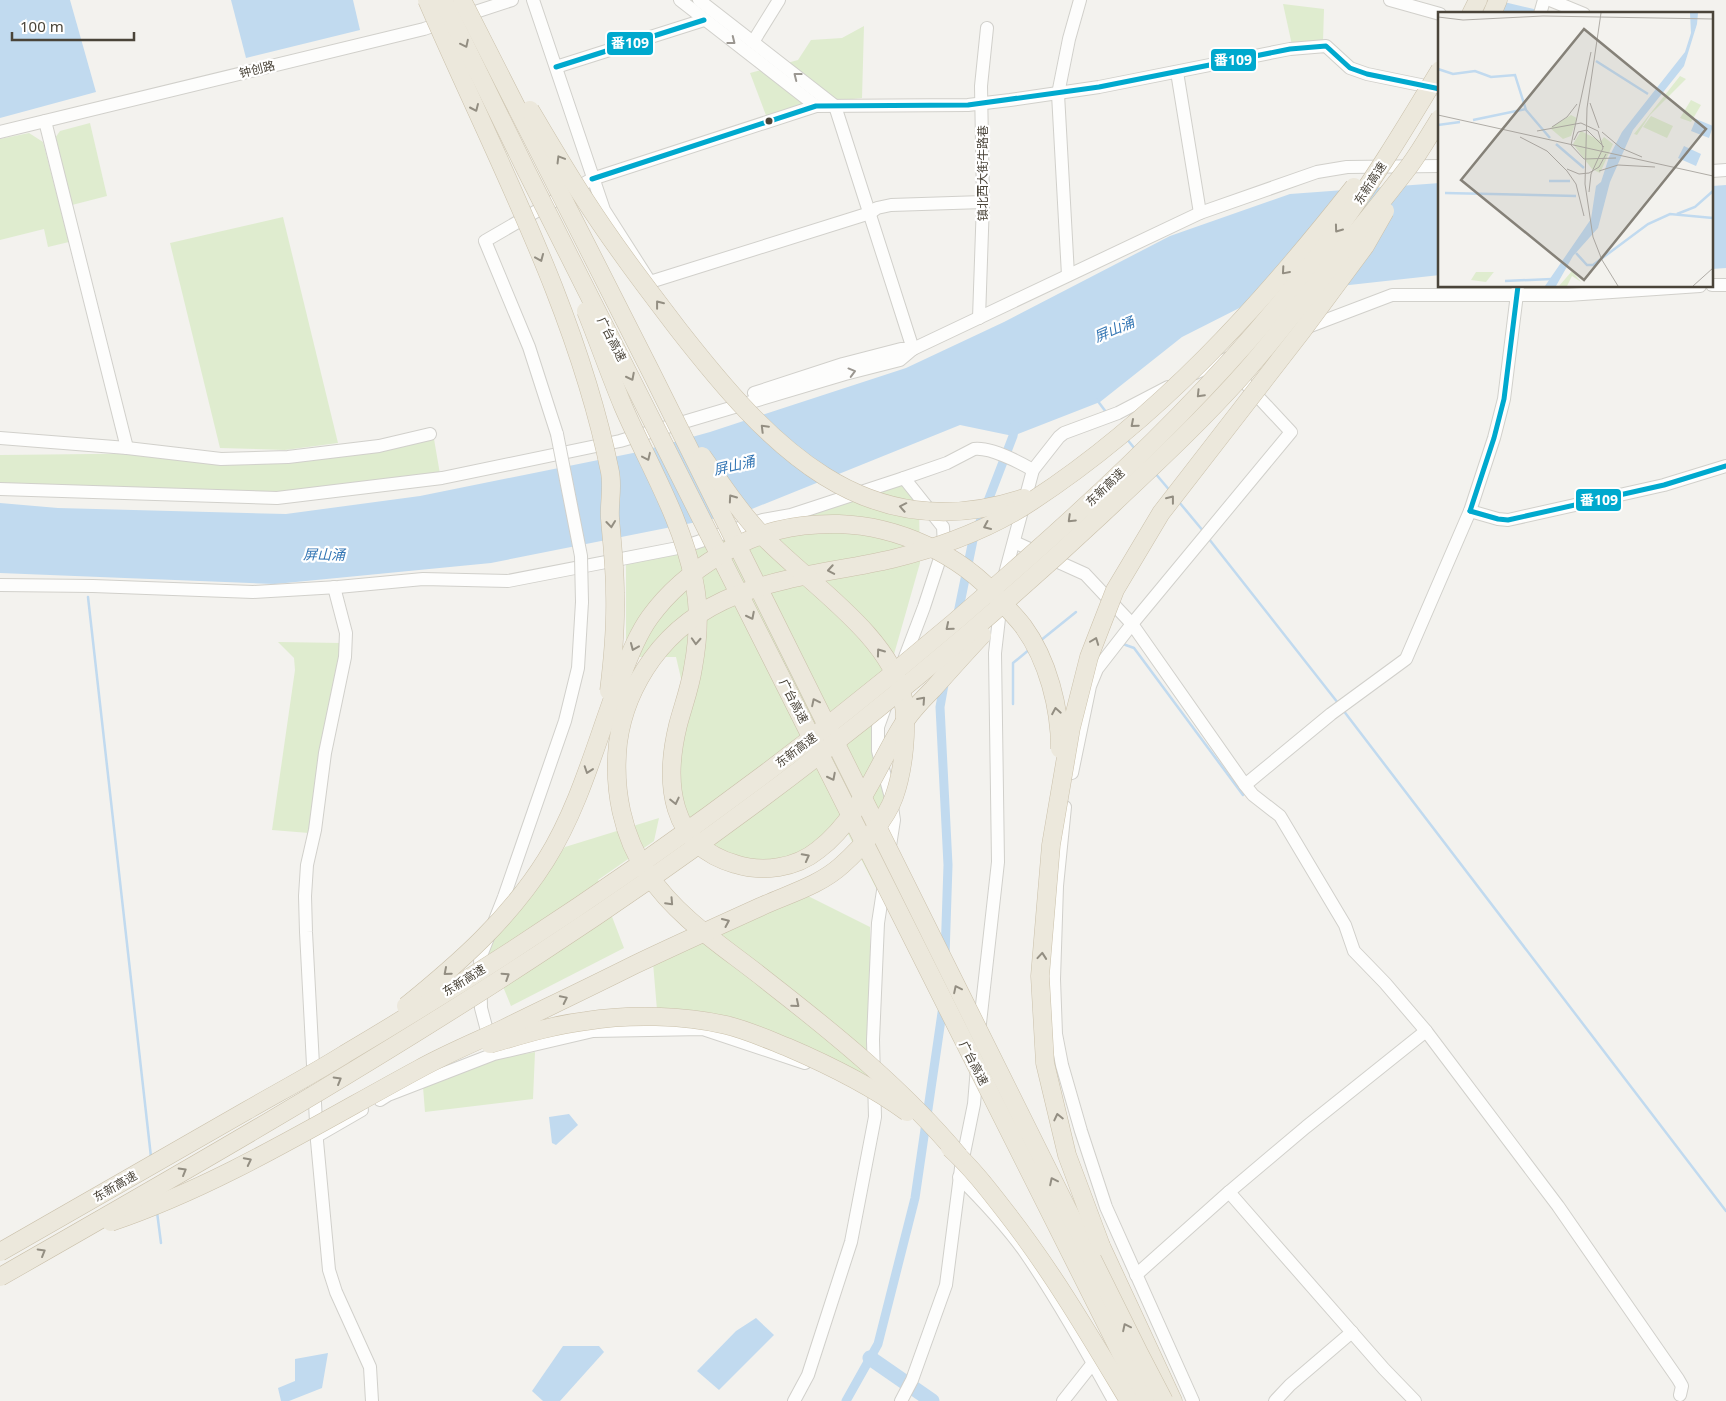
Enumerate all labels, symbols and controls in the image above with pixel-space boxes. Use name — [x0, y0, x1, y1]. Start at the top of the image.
scale bar — [12, 10, 135, 42]
inset map — [1438, 12, 1714, 288]
text: 100 m — [20, 16, 64, 36]
line badge: 番109 — [606, 31, 654, 56]
text: 番109 — [611, 33, 649, 52]
one-way arrow — [726, 35, 736, 44]
one-way arrow — [459, 39, 469, 48]
line badge: 番109 — [1210, 48, 1257, 72]
text: 番109 — [1214, 50, 1252, 69]
street label: 钟创路 — [237, 56, 277, 82]
one-way arrow — [793, 73, 803, 82]
one-way arrow — [469, 103, 480, 112]
unlabelled marker — [764, 116, 774, 126]
street label: 镇北西大街牛路巷 — [974, 125, 991, 221]
one-way arrow — [556, 155, 566, 164]
street label: 东新高速 — [1350, 158, 1390, 208]
one-way arrow — [1335, 223, 1344, 233]
one-way arrow — [535, 253, 545, 261]
one-way arrow — [1282, 266, 1291, 275]
one-way arrow — [656, 300, 665, 310]
water label: 屏山涌 — [1091, 311, 1139, 346]
street label: 广台高速 — [594, 314, 630, 364]
one-way arrow — [847, 368, 855, 378]
one-way arrow — [625, 372, 635, 381]
one-way arrow — [1197, 388, 1206, 397]
one-way arrow — [1131, 418, 1140, 426]
one-way arrow — [761, 425, 770, 434]
water label: 屏山涌 — [711, 451, 759, 479]
one-way arrow — [641, 452, 651, 461]
street label: 东新高速 — [1082, 464, 1128, 510]
line badge: 番109 — [1575, 488, 1622, 512]
text: 番109 — [1580, 490, 1618, 509]
one-way arrow — [729, 494, 738, 504]
one-way arrow — [1166, 496, 1174, 505]
one-way arrow — [898, 503, 907, 513]
one-way arrow — [1068, 514, 1077, 523]
one-way arrow — [983, 519, 992, 530]
one-way arrow — [605, 520, 616, 528]
water label: 屏山涌 — [303, 544, 347, 564]
one-way arrow — [827, 565, 835, 575]
one-way arrow — [745, 611, 755, 620]
one-way arrow — [946, 621, 955, 630]
one-way arrow — [691, 637, 702, 645]
one-way arrow — [1089, 638, 1099, 646]
one-way arrow — [629, 642, 640, 651]
one-way arrow — [877, 648, 886, 658]
street label: 广台高速 — [776, 676, 812, 726]
one-way arrow — [916, 697, 925, 706]
one-way arrow — [811, 698, 821, 707]
one-way arrow — [1052, 706, 1062, 715]
street label: 东新高速 — [772, 729, 820, 771]
one-way arrow — [584, 765, 594, 774]
one-way arrow — [826, 771, 836, 780]
one-way arrow — [669, 796, 680, 805]
one-way arrow — [801, 853, 810, 863]
one-way arrow — [664, 896, 673, 905]
one-way arrow — [721, 918, 730, 928]
one-way arrow — [1036, 952, 1047, 960]
street label: 东新高速 — [439, 960, 489, 1000]
one-way arrow — [443, 966, 452, 975]
one-way arrow — [500, 973, 510, 982]
one-way arrow — [953, 985, 963, 994]
one-way arrow — [558, 996, 567, 1006]
one-way arrow — [791, 998, 800, 1007]
street label: 广台高速 — [956, 1038, 992, 1088]
one-way arrow — [333, 1076, 342, 1086]
one-way arrow — [1053, 1112, 1064, 1121]
one-way arrow — [243, 1157, 252, 1167]
street label: 东新高速 — [90, 1167, 140, 1205]
one-way arrow — [177, 1167, 186, 1177]
one-way arrow — [1049, 1177, 1059, 1186]
one-way arrow — [37, 1249, 46, 1259]
one-way arrow — [1122, 1323, 1132, 1332]

